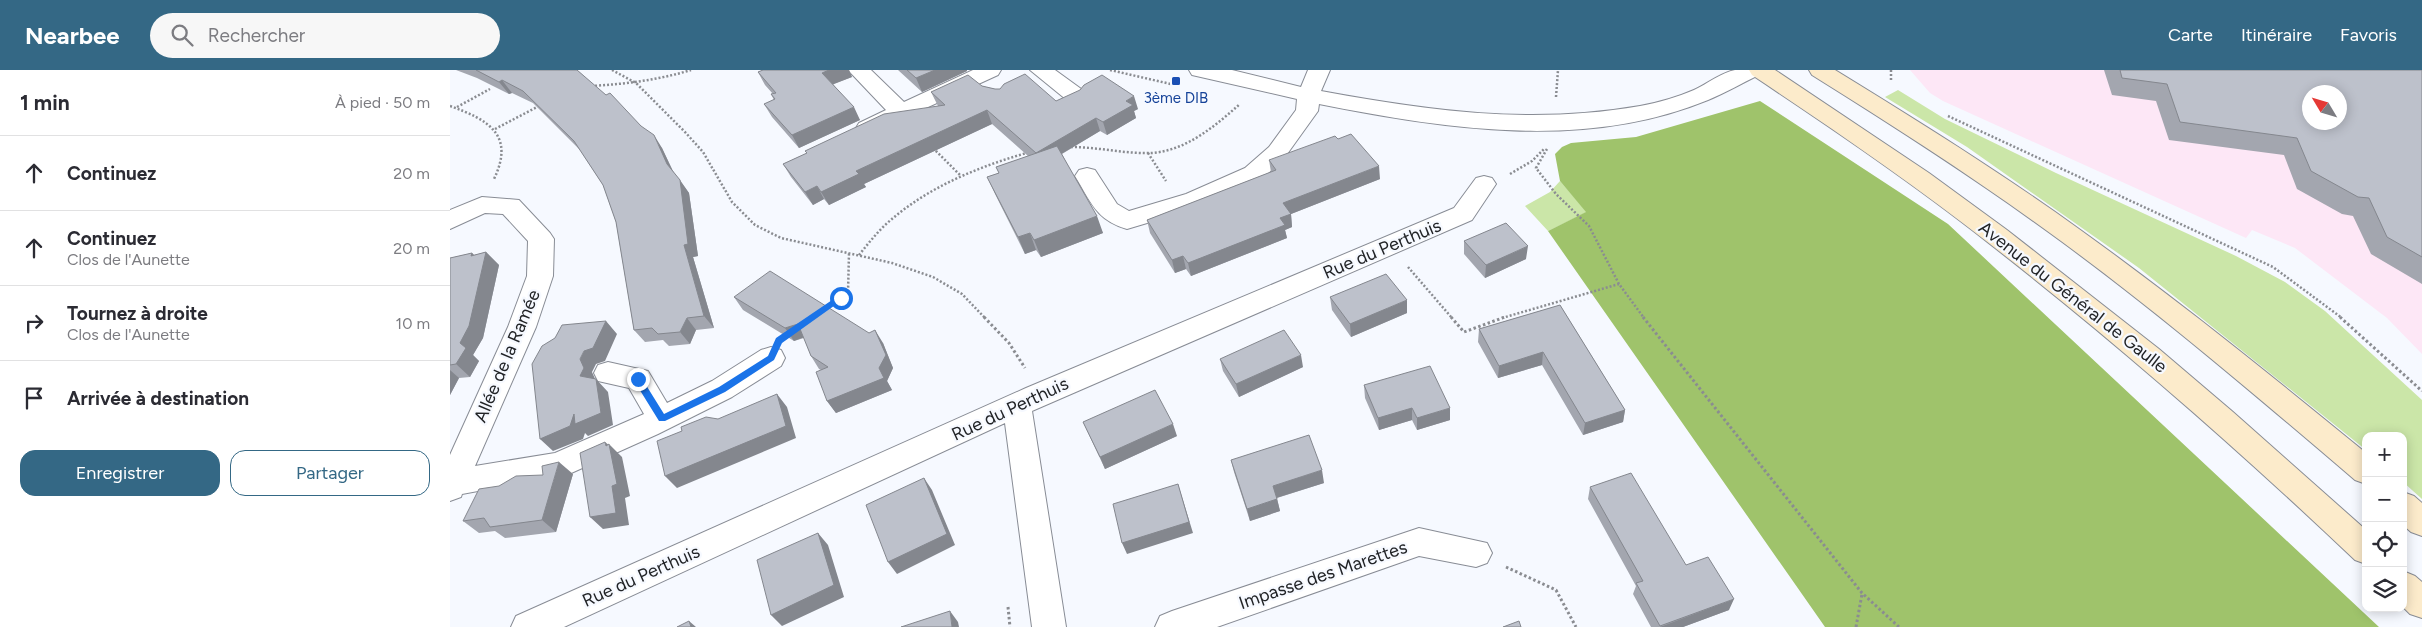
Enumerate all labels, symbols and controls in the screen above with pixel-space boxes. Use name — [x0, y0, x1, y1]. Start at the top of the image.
search box — [150, 13, 500, 58]
text: Nearbee — [25, 21, 120, 50]
icon: search — [168, 21, 196, 49]
text: Rechercher — [208, 24, 305, 47]
text: Carte — [2168, 24, 2213, 46]
text: Itinéraire — [2241, 24, 2312, 46]
text: Favoris — [2340, 24, 2397, 46]
marker: 3ème DIB — [1170, 75, 1182, 87]
north arrow — [2302, 85, 2347, 130]
place label: 3ème DIB — [1144, 89, 1208, 107]
text: 1 min — [20, 90, 70, 115]
text: À pied · 50 m — [335, 93, 430, 112]
icon: ahead — [20, 159, 48, 187]
text: Continuez — [67, 162, 156, 185]
text: 20 m — [393, 164, 430, 183]
street label: Rue du Perthuis — [1320, 214, 1444, 284]
street label: Avenue du Général de Gaulle — [1974, 217, 2172, 377]
text: Continuez — [67, 227, 156, 250]
icon: ahead — [20, 234, 48, 262]
text: 20 m — [393, 239, 430, 258]
text: Clos de l'Aunette — [67, 250, 190, 269]
street label: Allée de la Ramée — [469, 286, 545, 426]
route start — [830, 287, 853, 310]
text: Tournez à droite — [67, 302, 208, 325]
icon: right — [20, 309, 48, 337]
text: 10 m — [396, 314, 430, 333]
text: Clos de l'Aunette — [67, 325, 190, 344]
route end — [627, 368, 650, 391]
street label: Rue du Perthuis — [948, 372, 1072, 446]
icon: arrive — [20, 384, 48, 412]
text: Arrivée à destination — [67, 387, 249, 410]
map controls — [2362, 432, 2407, 612]
button: + — [2362, 432, 2407, 477]
button: Enregistrer — [20, 450, 220, 496]
button: Partager — [230, 450, 430, 496]
button: − — [2362, 477, 2407, 522]
button: locate — [2362, 522, 2407, 567]
street label: Impasse des Marettes — [1236, 536, 1410, 614]
street label: Rue du Perthuis — [579, 540, 703, 612]
button: layers — [2362, 567, 2407, 612]

